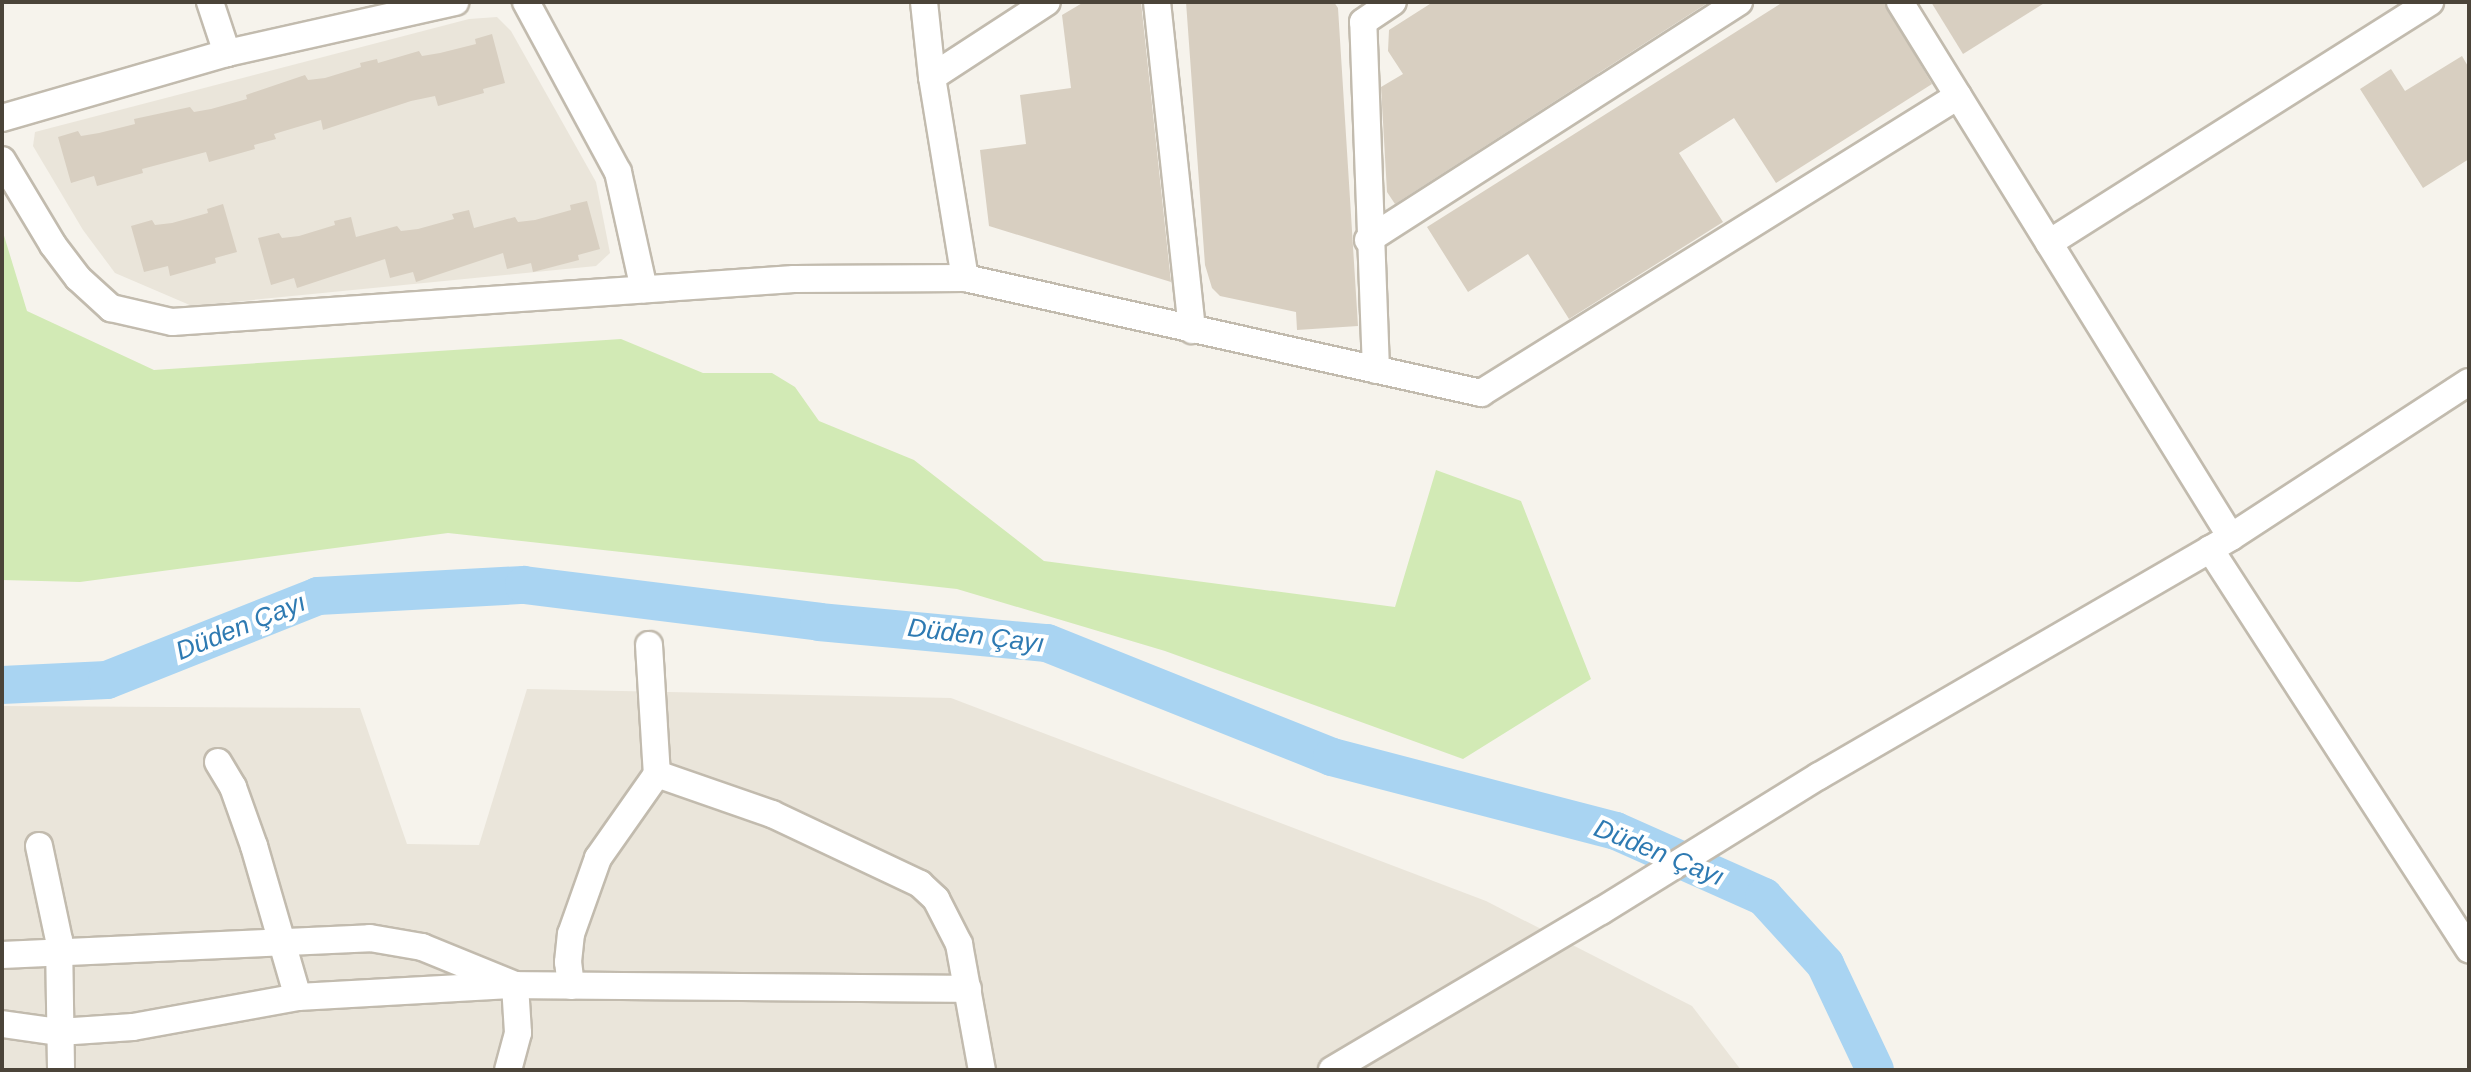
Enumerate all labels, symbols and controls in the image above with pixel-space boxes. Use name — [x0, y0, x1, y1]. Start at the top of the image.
water label: Düden Çayı — [172, 587, 310, 667]
water label: Düden Çayı — [906, 612, 1046, 660]
water label: Düden Çayı — [1590, 813, 1728, 893]

